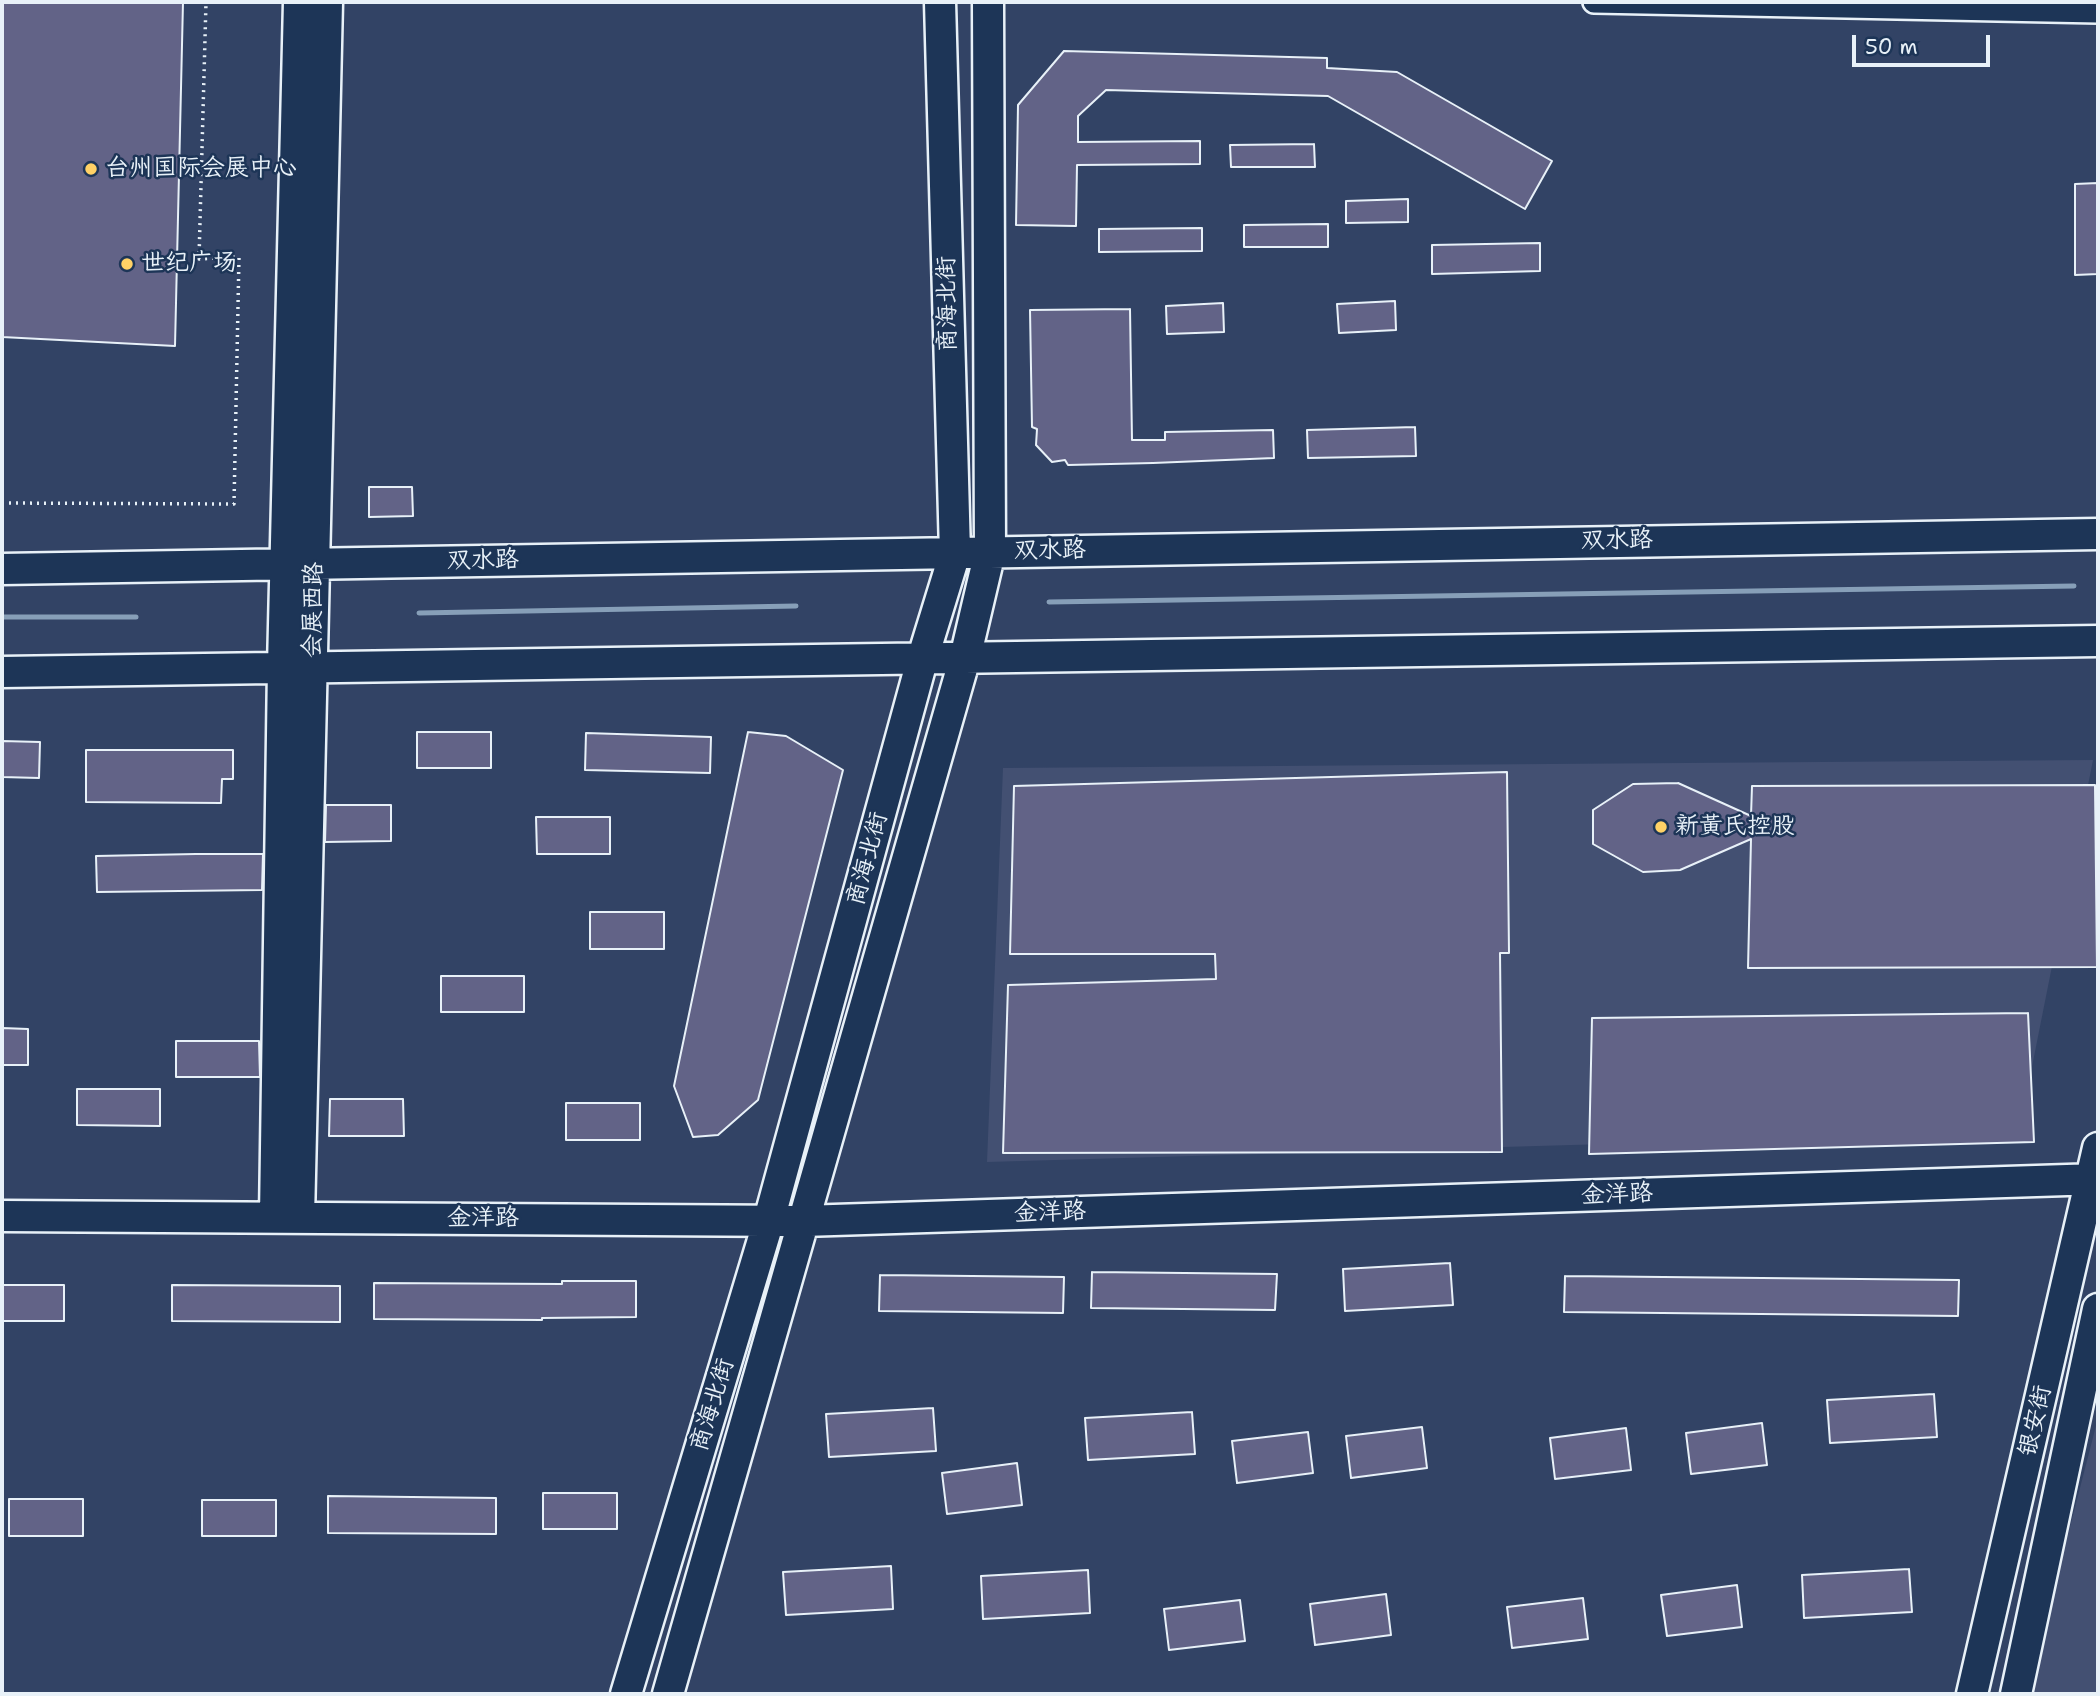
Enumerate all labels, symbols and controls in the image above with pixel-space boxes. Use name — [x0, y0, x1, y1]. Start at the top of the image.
scale bar — [1855, 21, 1993, 65]
text: 50 m — [1865, 33, 1918, 61]
place label: 台州国际会展中心 — [105, 155, 297, 183]
marker: 台州国际会展中心 — [83, 161, 99, 177]
place label: 世纪广场 — [141, 250, 237, 278]
marker: 世纪广场 — [119, 256, 135, 272]
street label: 商海北街 — [933, 256, 963, 352]
street label: 双水路 — [1581, 526, 1653, 556]
street label: 双水路 — [1014, 536, 1086, 566]
street label: 双水路 — [447, 546, 519, 576]
street label: 会展西路 — [299, 562, 329, 658]
street label: 商海北街 — [842, 809, 894, 909]
place label: 新黄氏控股 — [1675, 813, 1795, 841]
marker: 新黄氏控股 — [1653, 819, 1669, 835]
street label: 金洋路 — [1581, 1179, 1653, 1211]
street label: 金洋路 — [1014, 1197, 1086, 1229]
street label: 金洋路 — [447, 1205, 519, 1233]
street label: 商海北街 — [685, 1355, 741, 1455]
street label: 银安街 — [2014, 1383, 2058, 1459]

